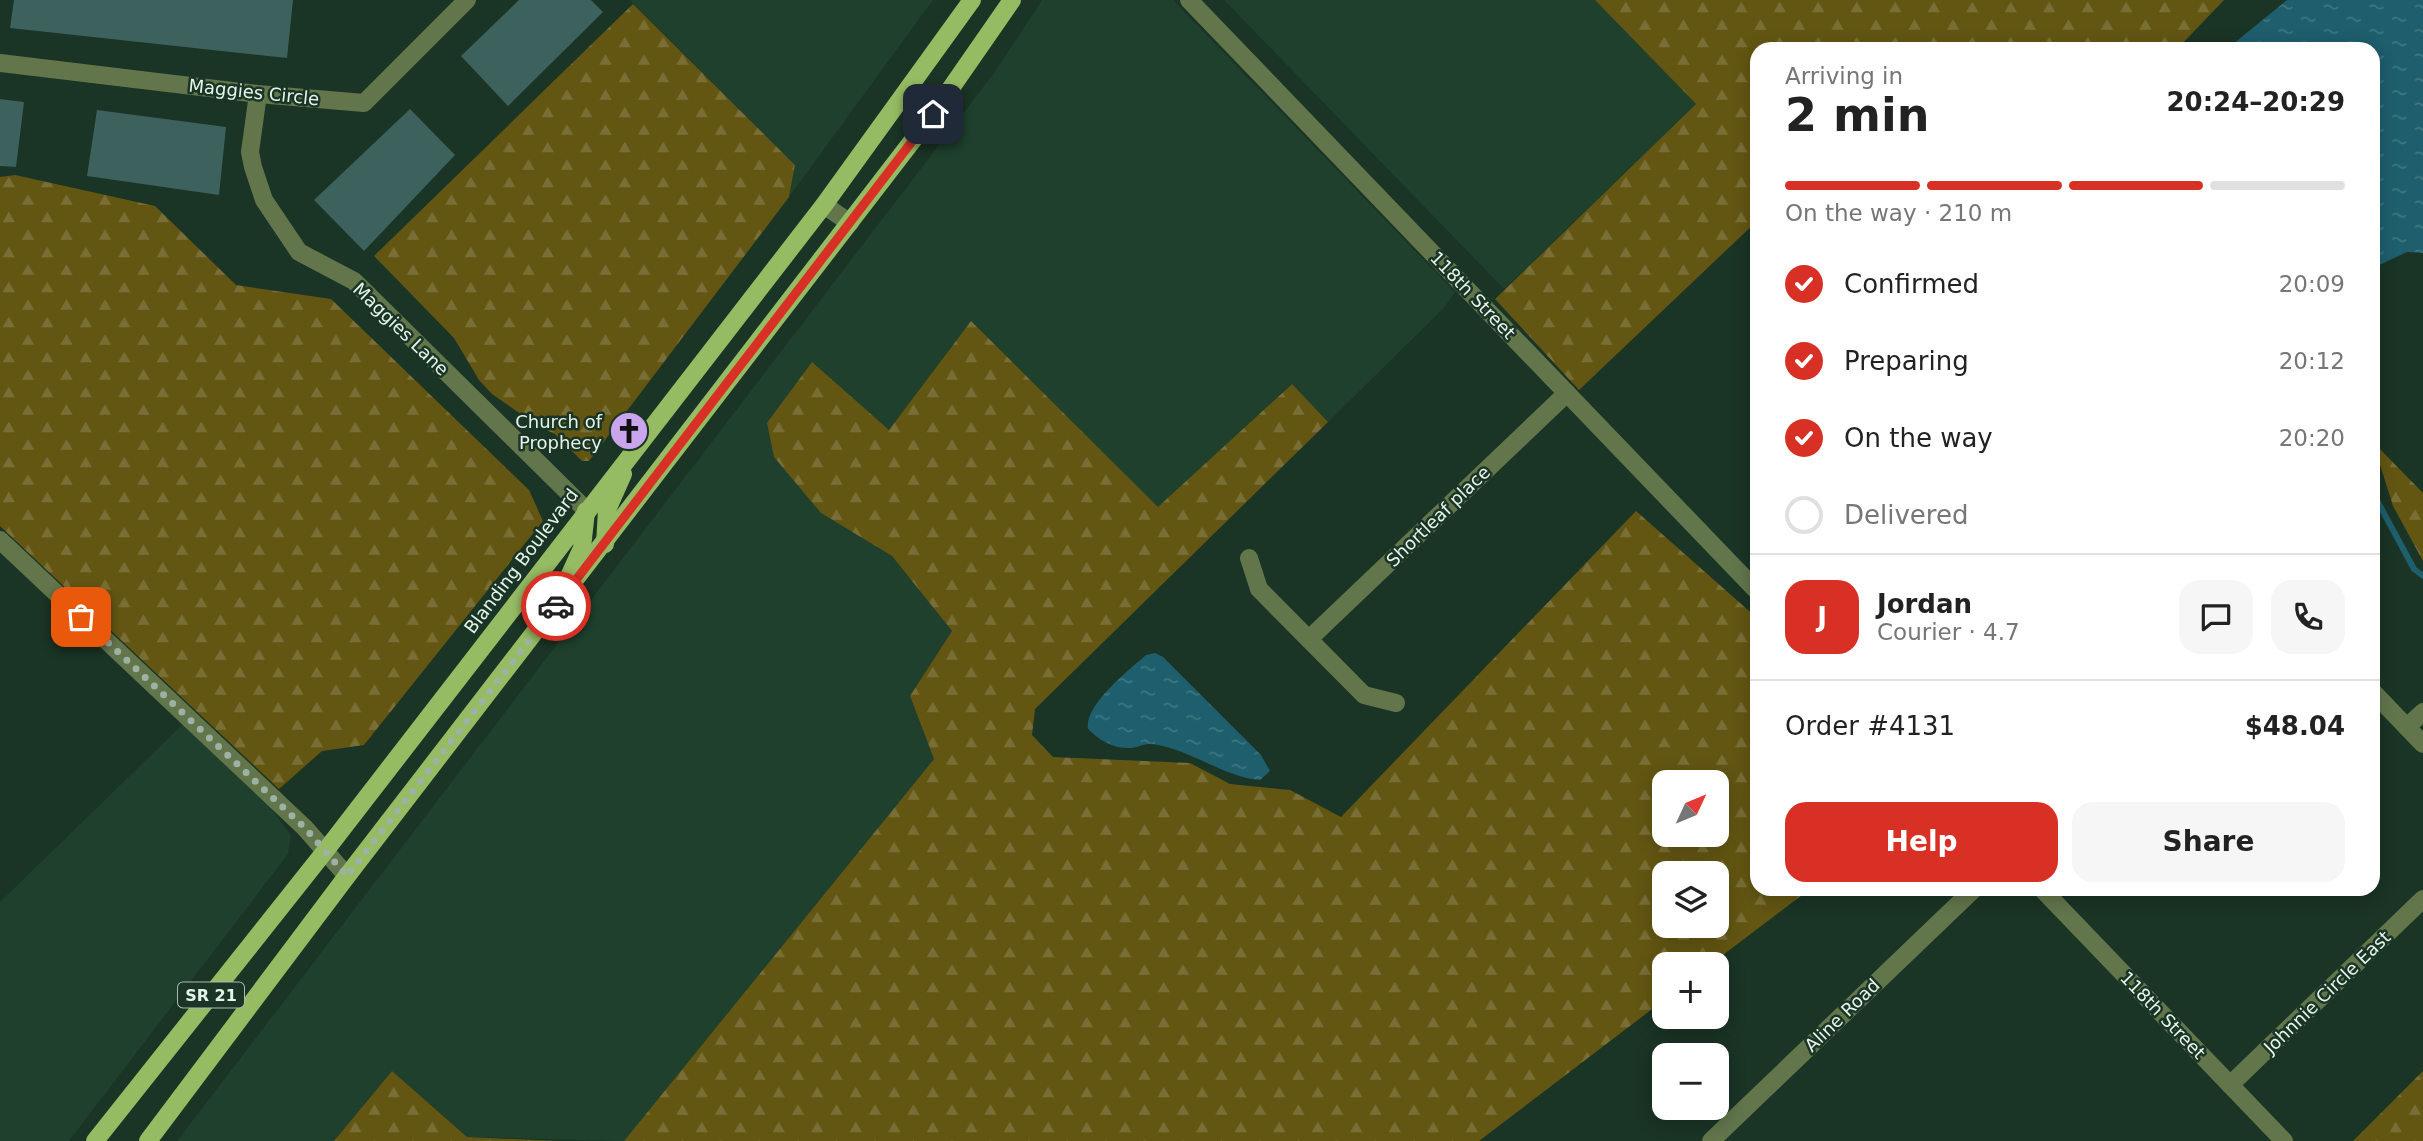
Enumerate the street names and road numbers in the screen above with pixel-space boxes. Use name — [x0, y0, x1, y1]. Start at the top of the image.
street label: Maggies Circle — [188, 75, 320, 109]
street label: 118th Street — [1426, 247, 1520, 343]
street label: Maggies Lane — [349, 278, 453, 380]
street label: Shortleaf place — [1382, 461, 1494, 571]
street label: Blanding Boulevard — [460, 484, 582, 638]
street label: Johnnie Circle East — [2259, 926, 2395, 1058]
street label: 118th Street — [2116, 967, 2210, 1063]
street label: Aline Road — [1800, 974, 1884, 1056]
road number: SR 21 — [178, 982, 244, 1007]

